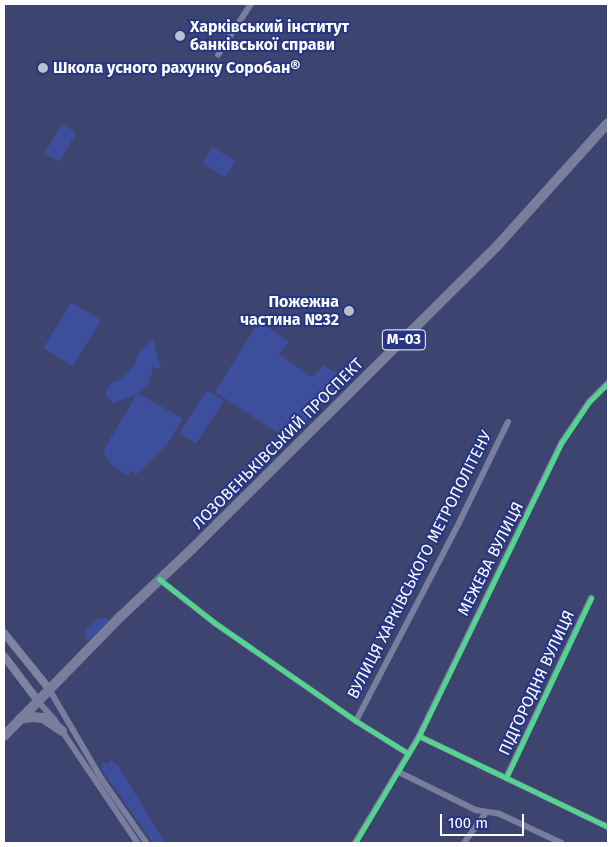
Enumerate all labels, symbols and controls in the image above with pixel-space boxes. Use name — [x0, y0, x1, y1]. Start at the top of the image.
place label: Харківський інститут банківської справи — [190, 17, 349, 55]
marker: Харківський інститут банківської справи — [174, 30, 186, 42]
place label: Школа усного рахунку Соробан® — [53, 58, 301, 78]
marker: Школа усного рахунку Соробан® — [37, 62, 49, 74]
place label: Пожежна частина №32 — [240, 292, 339, 330]
marker: Пожежна частина №32 — [343, 305, 355, 317]
road number: М-03 — [382, 328, 426, 352]
street label: ЛОЗОВЕНЬКІВСЬКИЙ ПРОСПЕКТ — [189, 355, 367, 533]
street label: ВУЛИЦЯ ХАРКІВСЬКОГО МЕТРОПОЛІТЕНУ — [344, 428, 496, 702]
street label: МЕЖЕВА ВУЛИЦЯ — [454, 499, 528, 619]
street label: ПІДГОРОДНЯ ВУЛИЦЯ — [495, 607, 579, 759]
scale bar — [442, 804, 526, 836]
text: 100 m — [448, 814, 488, 832]

